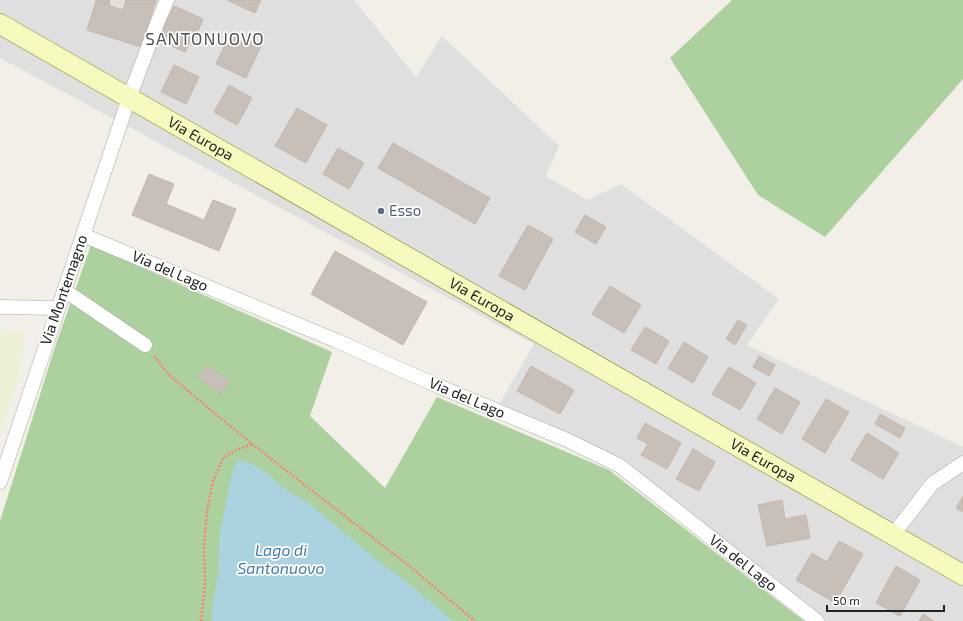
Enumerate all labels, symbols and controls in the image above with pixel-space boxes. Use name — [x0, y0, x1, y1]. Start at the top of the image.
district label: SANTONUOVO — [145, 28, 265, 48]
street label: Via Europa — [165, 112, 237, 164]
place label: Esso — [389, 201, 421, 219]
marker: Esso — [376, 206, 386, 216]
street label: Via Montemagno — [36, 232, 90, 347]
street label: Via del Lago — [129, 246, 211, 294]
street label: Via Europa — [446, 273, 518, 325]
street label: Via del Lago — [426, 373, 508, 421]
street label: Via Europa — [727, 434, 799, 486]
street label: Via del Lago — [706, 530, 781, 594]
water label: Lago di Santonuovo — [237, 540, 325, 577]
scale bar — [827, 587, 944, 613]
text: 50 m — [833, 593, 860, 607]

